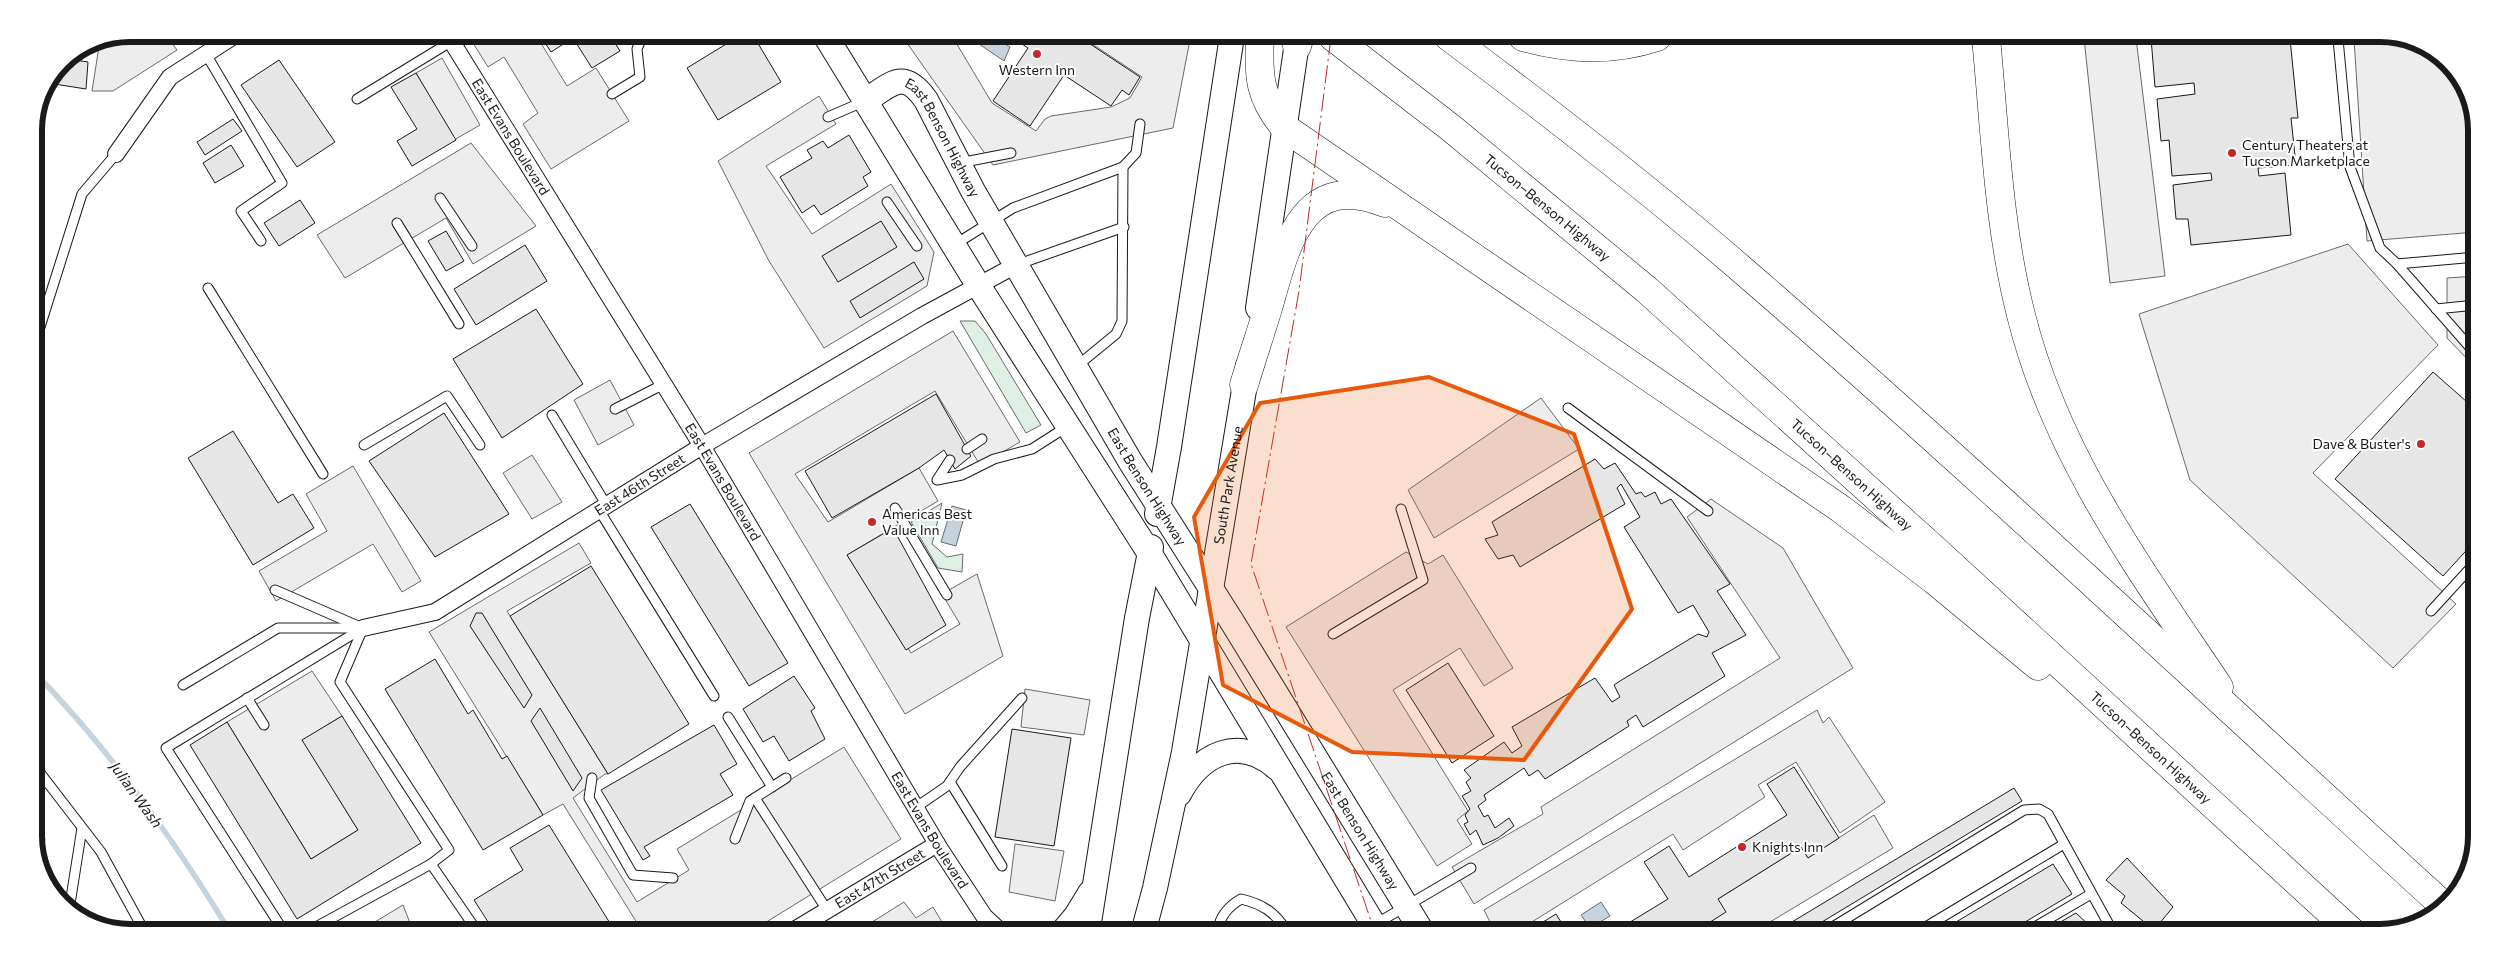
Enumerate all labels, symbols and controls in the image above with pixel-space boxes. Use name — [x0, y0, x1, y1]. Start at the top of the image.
marker: Western Inn — [1031, 48, 1043, 60]
place label: Western Inn — [999, 61, 1075, 78]
street label: East Benson Highway — [902, 74, 984, 200]
street label: East Evans Boulevard — [469, 75, 554, 198]
place label: Century Theaters at Tucson Marketplace — [2242, 136, 2370, 169]
marker: Century Theaters at Tucson Marketplace — [2226, 147, 2238, 159]
street label: Tucson–Benson Highway — [1481, 150, 1614, 264]
street label: Tucson–Benson Highway — [1787, 415, 1917, 534]
street label: East Evans Boulevard — [682, 420, 765, 543]
street label: East Benson Highway — [1104, 425, 1190, 548]
street label: South Park Avenue — [1210, 425, 1246, 545]
place label: Dave & Buster's — [2313, 435, 2411, 452]
marker: Dave & Buster's — [2415, 438, 2427, 450]
street label: East 46th Street — [591, 450, 688, 519]
place label: Americas Best Value Inn — [882, 505, 973, 538]
marker: Americas Best Value Inn — [866, 516, 878, 528]
street label: Tucson–Benson Highway — [2087, 687, 2215, 807]
water label: Julian Wash — [106, 756, 167, 831]
street label: East Evans Boulevard — [888, 768, 972, 891]
street label: East Benson Highway — [1318, 768, 1403, 893]
place label: Knights Inn — [1752, 838, 1823, 855]
marker: Knights Inn — [1736, 841, 1748, 853]
street label: East 47th Street — [832, 844, 928, 912]

